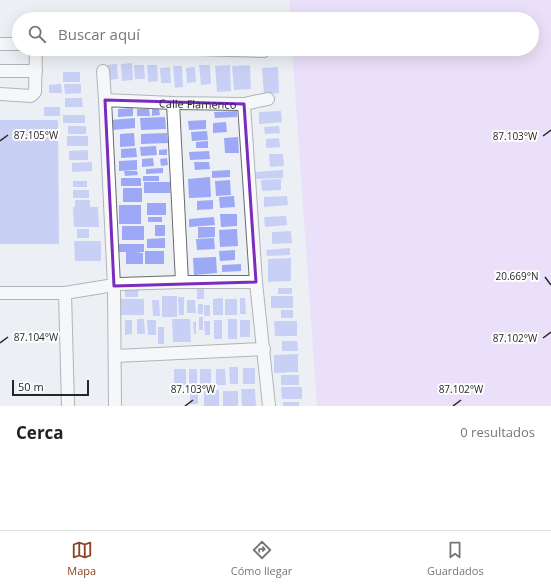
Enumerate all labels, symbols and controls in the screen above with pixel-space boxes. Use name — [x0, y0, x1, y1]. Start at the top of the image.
search box — [12, 12, 539, 56]
icon: search — [26, 23, 48, 45]
text: Buscar aquí — [58, 24, 140, 44]
street label: Calle Flamenco — [159, 95, 237, 111]
text: 87.105°W — [14, 128, 59, 142]
text: 87.103°W — [493, 129, 538, 143]
text: 20.669°N — [495, 269, 539, 283]
text: 87.104°W — [14, 330, 59, 344]
text: 87.102°W — [493, 331, 538, 345]
scale bar — [12, 378, 89, 397]
text: 50 m — [18, 379, 44, 394]
text: 87.103°W — [171, 382, 216, 396]
text: 87.102°W — [439, 382, 484, 396]
text: Cerca — [16, 421, 64, 444]
text: 0 resultados — [460, 423, 535, 441]
tab: Mapa — [67, 539, 96, 578]
tab: Cómo llegar — [231, 539, 292, 578]
tab: Guardados — [427, 539, 484, 578]

